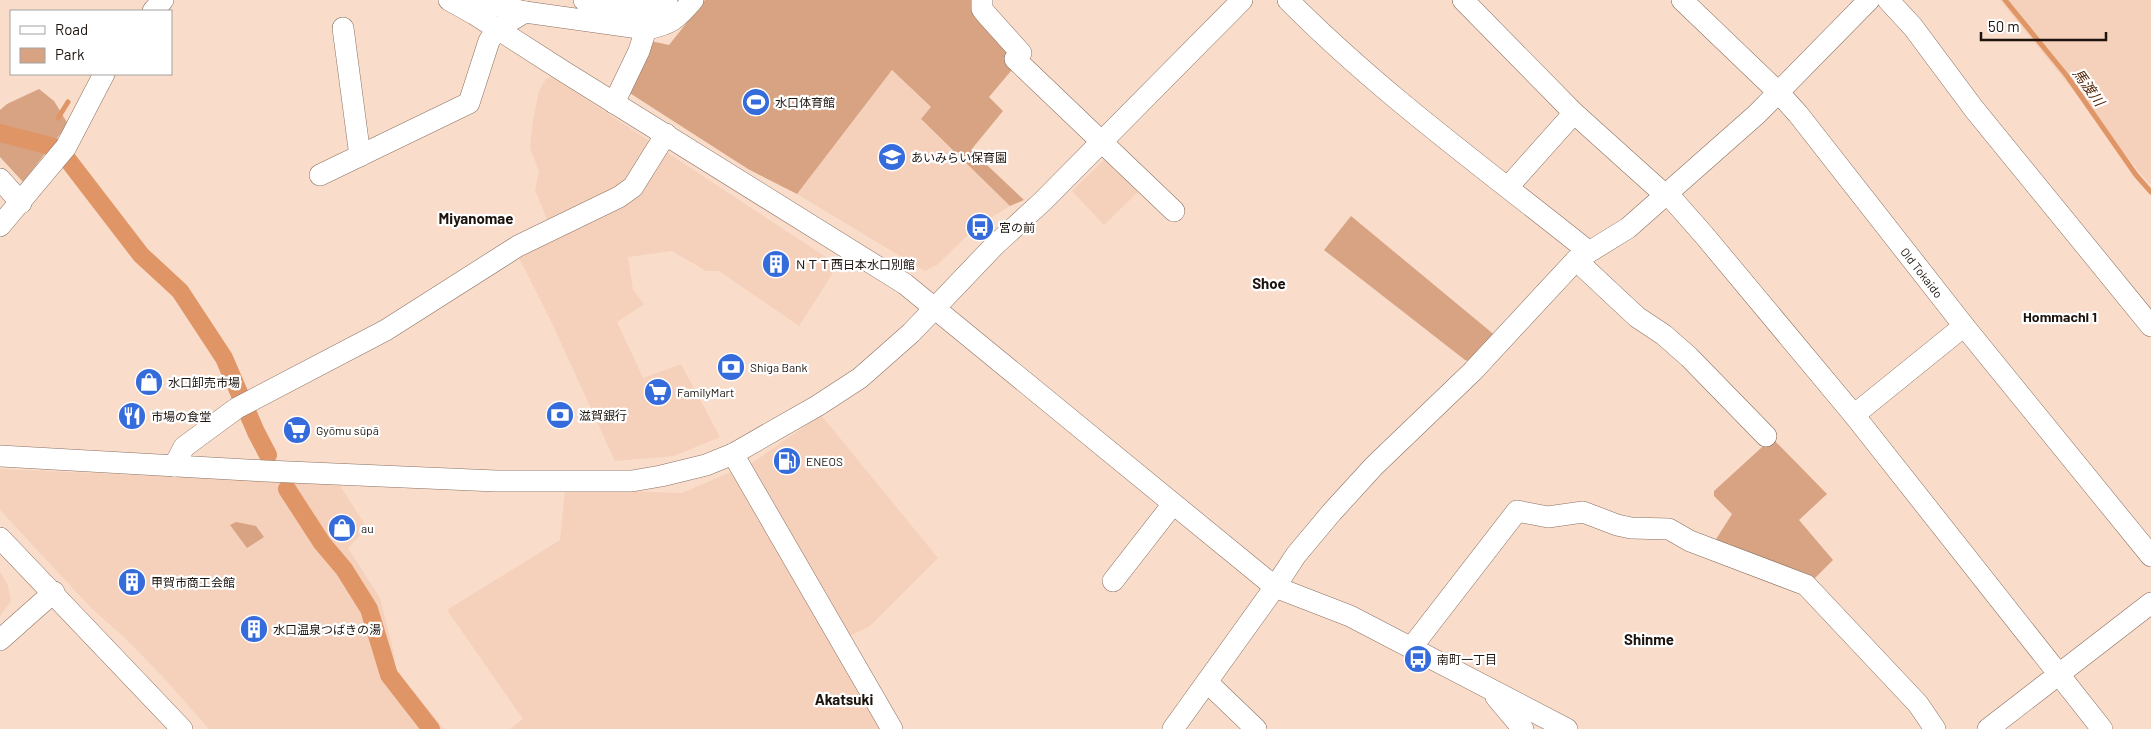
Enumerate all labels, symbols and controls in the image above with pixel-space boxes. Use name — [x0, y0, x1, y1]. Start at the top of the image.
legend — [10, 10, 172, 75]
scale bar — [1981, 10, 2106, 42]
text: 50 m — [1988, 17, 2020, 35]
text: Road — [55, 20, 88, 38]
text: Park — [55, 45, 85, 63]
water label: 馬渡川 — [2070, 65, 2109, 111]
sports icon: 水口体育館 — [741, 87, 771, 117]
place label: 水口体育館 — [775, 95, 835, 109]
school or university icon: あいみらい保育園 — [877, 142, 907, 172]
place label: あいみらい保育園 — [911, 150, 1007, 164]
district label: Miyanomae — [439, 209, 513, 227]
bus stop icon: 宮の前 — [965, 212, 995, 242]
place label: 宮の前 — [999, 220, 1035, 234]
street label: Old Tokaido — [1898, 245, 1946, 300]
building icon: ＮＴＴ西日本水口別館 — [761, 249, 791, 279]
place label: ＮＴＴ西日本水口別館 — [795, 257, 915, 271]
district label: Shoe — [1252, 274, 1286, 292]
district label: Hommachi 1 — [2023, 308, 2097, 325]
bank icon: Shiga Bank — [716, 352, 746, 382]
place label: Shiga Bank — [750, 360, 808, 374]
shop icon: 水口卸売市場 — [134, 367, 164, 397]
place label: 水口卸売市場 — [168, 375, 240, 389]
supermarket icon: FamilyMart — [643, 377, 673, 407]
place label: FamilyMart — [677, 385, 734, 399]
bank icon: 滋賀銀行 — [545, 400, 575, 430]
restaurant icon: 市場の食堂 — [117, 401, 147, 431]
place label: 滋賀銀行 — [579, 408, 627, 422]
place label: 市場の食堂 — [151, 409, 211, 423]
supermarket icon: Gyōmu sūpā — [282, 415, 312, 445]
place label: Gyōmu sūpā — [316, 423, 379, 437]
fuel station icon: ENEOS — [772, 446, 802, 476]
place label: ENEOS — [806, 454, 843, 468]
shop icon: au — [327, 513, 357, 543]
place label: au — [361, 521, 374, 535]
building icon: 甲賀市商工会館 — [117, 567, 147, 597]
place label: 甲賀市商工会館 — [151, 575, 235, 589]
building icon: 水口温泉つばきの湯 — [239, 614, 269, 644]
place label: 水口温泉つばきの湯 — [273, 622, 381, 636]
district label: Shinme — [1624, 630, 1674, 648]
bus stop icon: 南町一丁目 — [1403, 644, 1433, 674]
place label: 南町一丁目 — [1437, 652, 1497, 666]
district label: Akatsuki — [815, 690, 874, 708]

